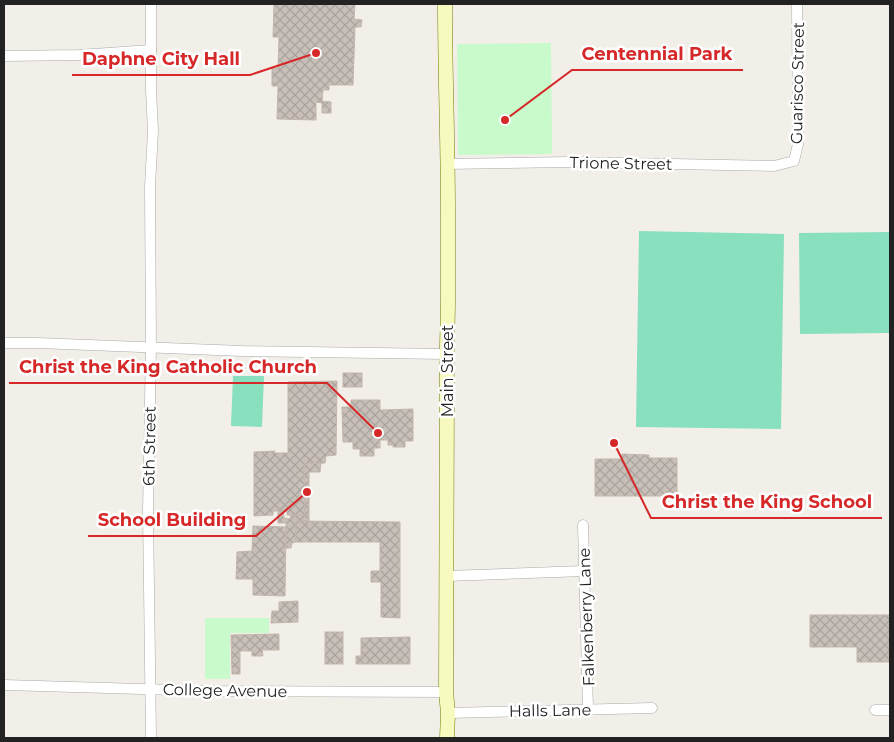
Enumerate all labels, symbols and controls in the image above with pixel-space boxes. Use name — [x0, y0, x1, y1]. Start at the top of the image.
street label: Guarisco Street — [787, 21, 808, 144]
callout: Centennial Park — [572, 37, 743, 70]
callout: Daphne City Hall — [72, 42, 250, 75]
text: Centennial Park — [582, 43, 733, 65]
text: Daphne City Hall — [82, 48, 240, 70]
street label: Trione Street — [570, 153, 673, 174]
street label: Main Street — [438, 324, 457, 417]
callout: Christ the King Catholic Church — [9, 350, 327, 383]
text: Christ the King Catholic Church — [19, 356, 317, 378]
street label: 6th Street — [139, 406, 160, 486]
callout: Christ the King School — [651, 485, 882, 518]
text: Christ the King School — [662, 491, 872, 513]
callout: School Building — [88, 503, 256, 536]
text: School Building — [98, 509, 246, 531]
street label: Falkenberry Lane — [575, 547, 598, 687]
street label: College Avenue — [163, 680, 287, 701]
street label: Halls Lane — [509, 700, 591, 721]

